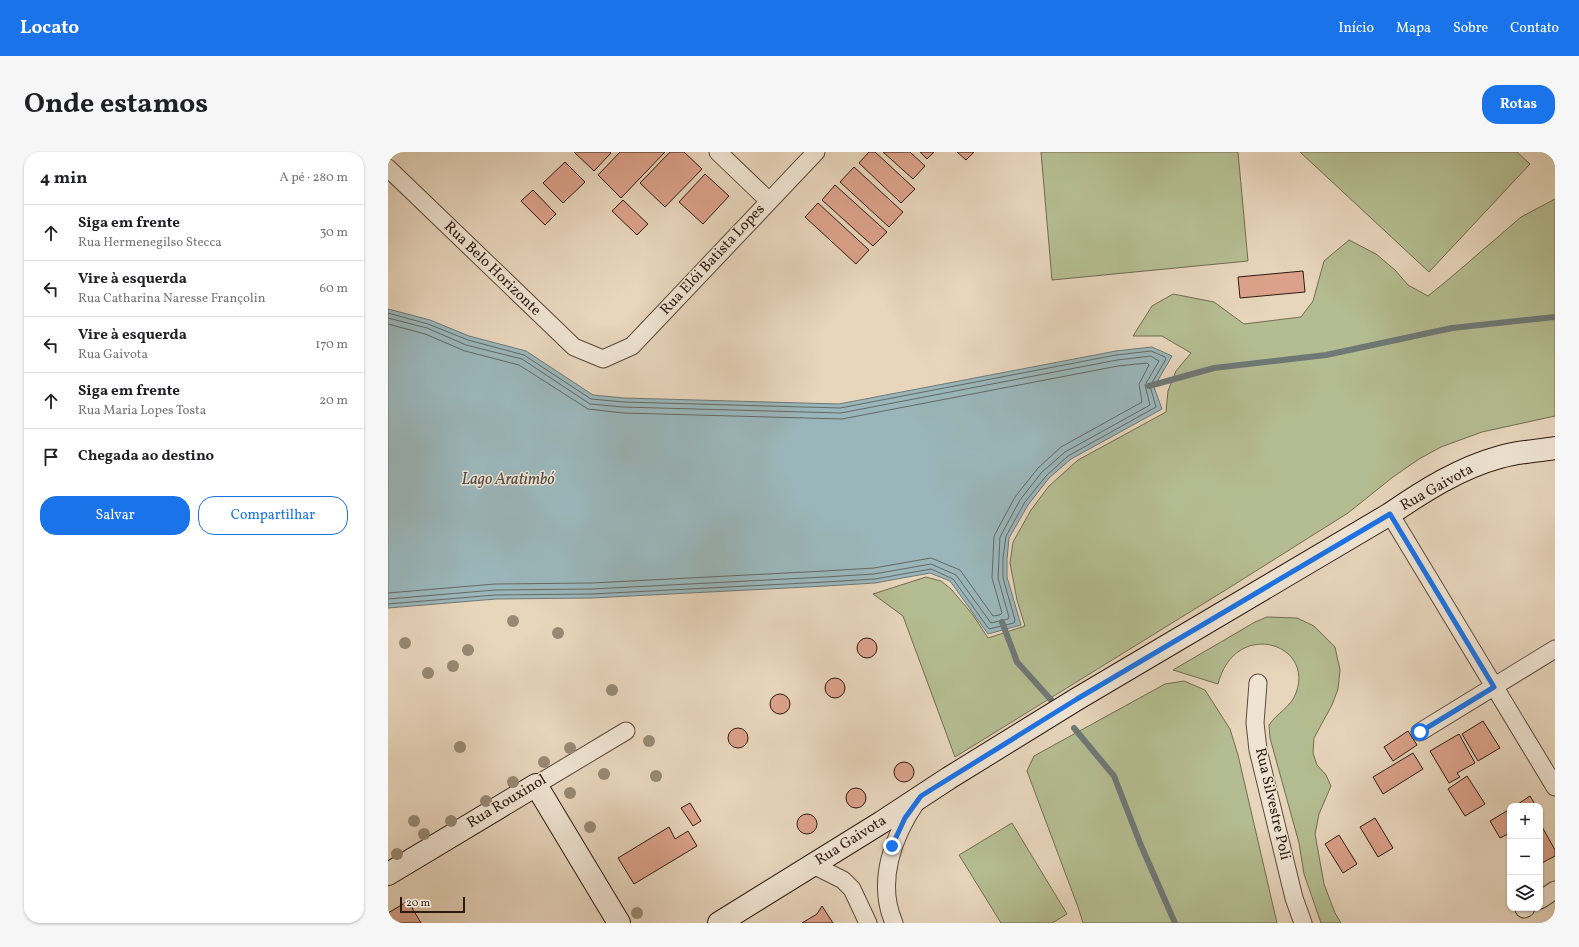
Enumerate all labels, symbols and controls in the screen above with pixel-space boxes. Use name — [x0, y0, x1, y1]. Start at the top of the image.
text: Locato — [20, 15, 79, 41]
text: Início — [1338, 19, 1374, 38]
text: Mapa — [1396, 19, 1431, 38]
text: Sobre — [1453, 19, 1488, 38]
text: Contato — [1510, 19, 1559, 38]
text: Onde estamos — [24, 85, 208, 124]
button: Rotas — [1482, 85, 1555, 124]
text: 4 min — [40, 167, 87, 190]
text: A pé · 280 m — [279, 169, 348, 187]
street label: Rua Elói Batista Lopes — [656, 200, 770, 320]
text: Siga em frente — [78, 213, 180, 234]
street label: Rua Belo Horizonte — [439, 217, 545, 321]
icon: ahead — [40, 222, 62, 244]
text: 30 m — [320, 224, 348, 242]
text: Rua Hermenegilso Stecca — [78, 234, 222, 252]
text: Vire à esquerda — [78, 269, 187, 290]
icon: left — [40, 278, 62, 300]
text: 60 m — [320, 280, 348, 298]
text: Rua Catharina Naresse Françolin — [78, 290, 265, 308]
text: Vire à esquerda — [78, 325, 187, 346]
icon: left — [40, 334, 62, 356]
text: 170 m — [315, 336, 348, 354]
text: Rua Gaivota — [78, 346, 148, 364]
text: Siga em frente — [78, 381, 180, 402]
icon: ahead — [40, 390, 62, 412]
text: 20 m — [319, 392, 348, 410]
text: Rua Maria Lopes Tosta — [78, 402, 206, 420]
icon: arrive — [40, 446, 62, 468]
text: Chegada ao destino — [78, 446, 214, 467]
street label: Rua Gaivota — [1397, 459, 1477, 517]
water label: Lago Aratimbó — [462, 469, 555, 491]
button: Salvar — [40, 496, 190, 535]
button: Compartilhar — [198, 496, 348, 535]
route start — [1411, 723, 1429, 741]
street label: Rua Silvestre Poli — [1249, 746, 1295, 862]
street label: Rua Rouxinol — [463, 770, 551, 834]
map controls — [1507, 803, 1543, 911]
button: + — [1507, 803, 1543, 839]
street label: Rua Gaivota — [811, 811, 891, 871]
route end — [883, 837, 901, 855]
button: − — [1507, 839, 1543, 875]
button: layers — [1507, 875, 1543, 911]
scale bar — [400, 895, 465, 914]
text: 20 m — [406, 896, 430, 911]

